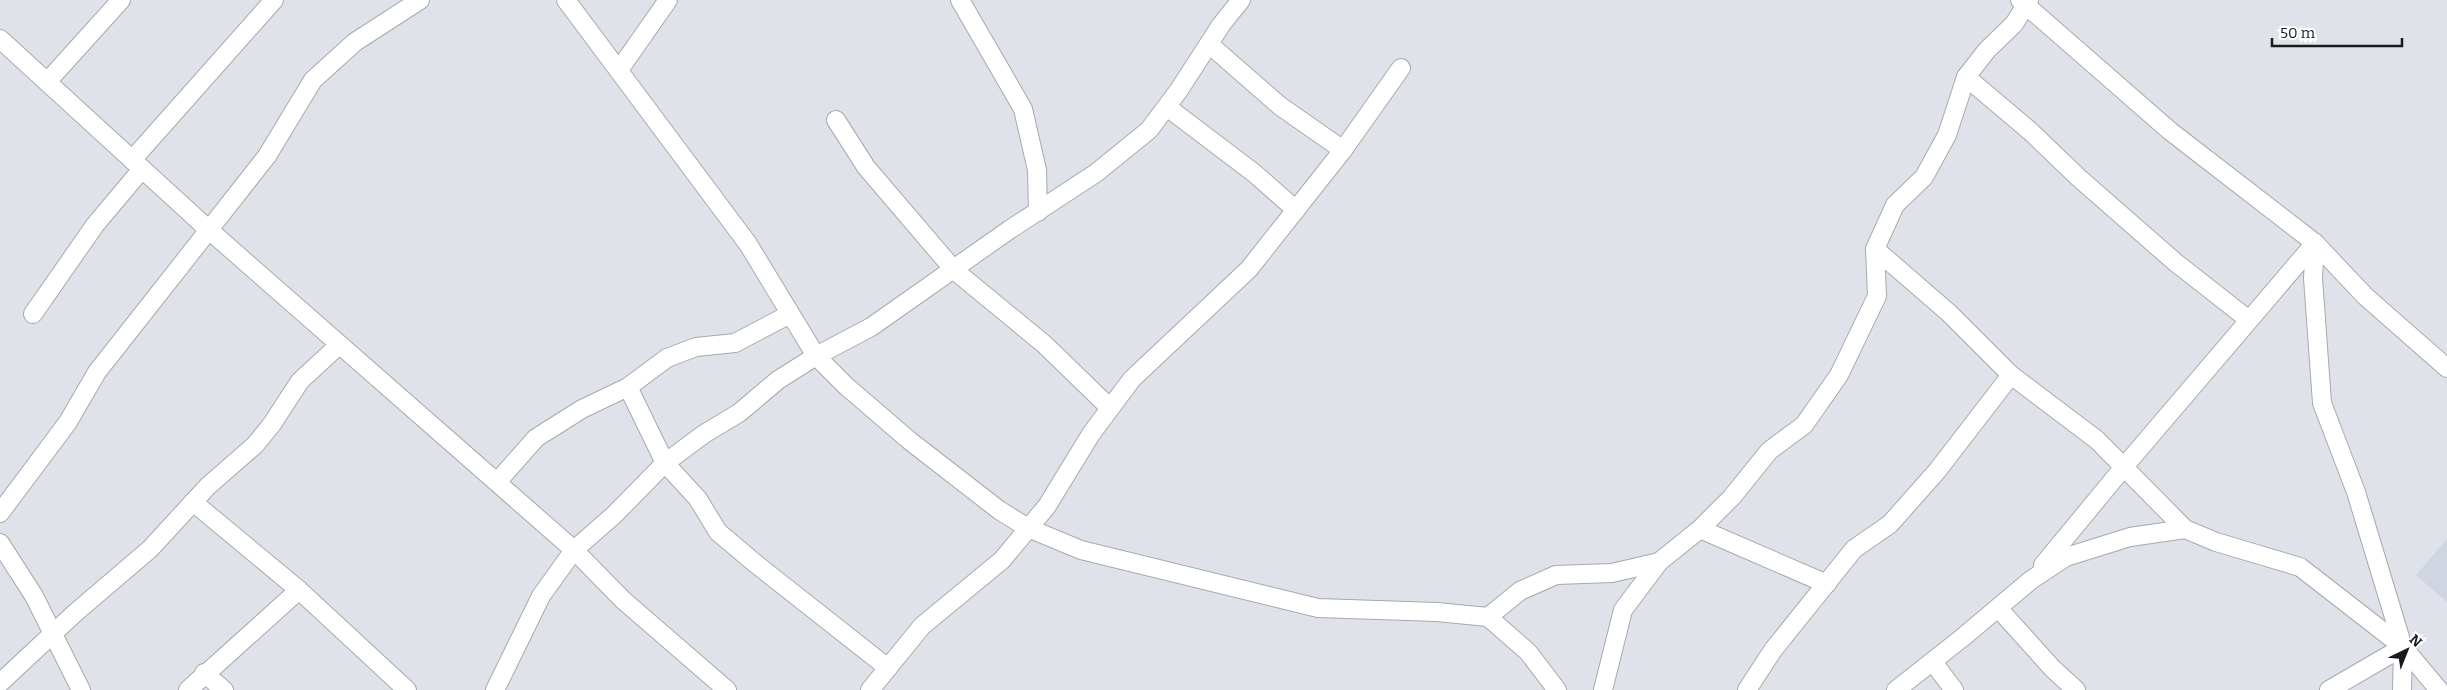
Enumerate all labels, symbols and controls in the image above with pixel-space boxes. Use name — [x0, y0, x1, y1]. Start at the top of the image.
scale bar — [2272, 15, 2402, 47]
text: 50 m — [2280, 24, 2316, 42]
north arrow — [2382, 625, 2432, 675]
text: N — [2406, 631, 2425, 651]

